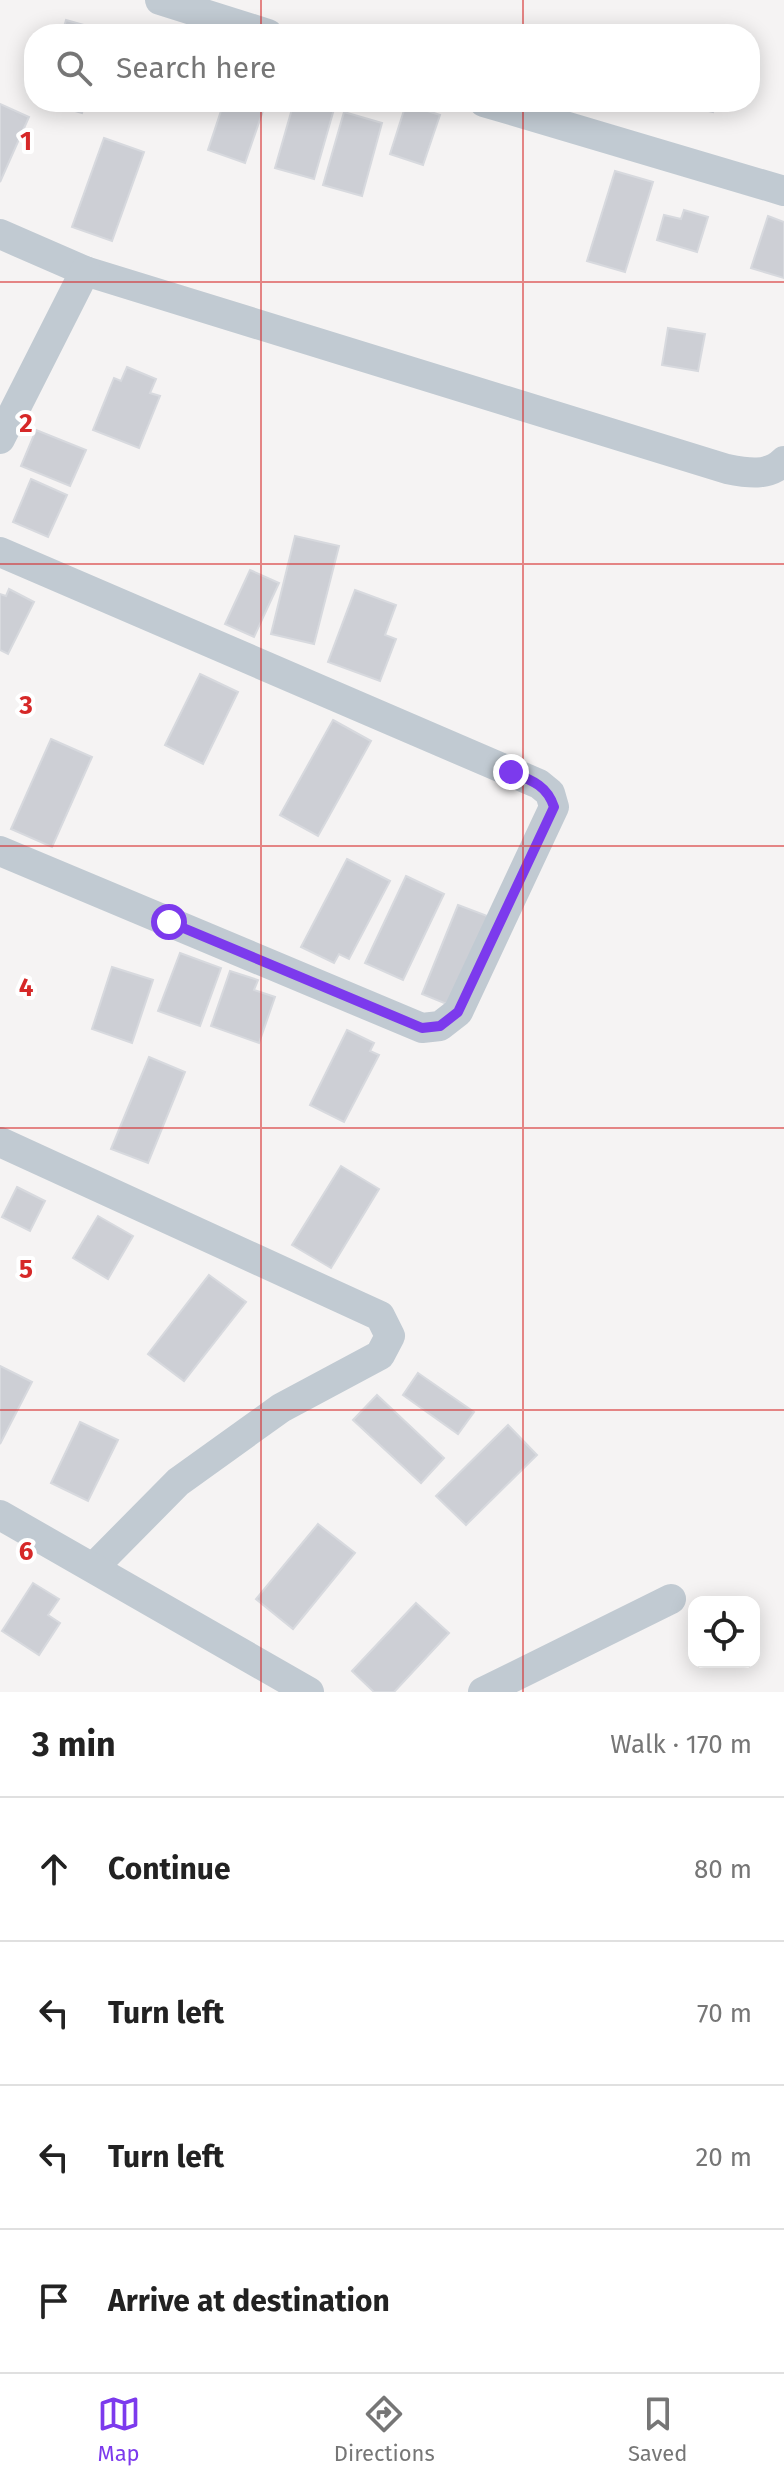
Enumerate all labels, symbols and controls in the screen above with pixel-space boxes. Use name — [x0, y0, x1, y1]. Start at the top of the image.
search box — [24, 24, 760, 112]
icon: search — [52, 46, 96, 90]
text: Search here — [116, 50, 276, 86]
text: 1 — [20, 126, 32, 157]
text: 2 — [19, 408, 33, 439]
text: 3 — [18, 690, 33, 721]
route end — [493, 754, 529, 790]
route start — [151, 904, 187, 940]
text: 4 — [19, 972, 34, 1003]
text: 5 — [19, 1254, 33, 1285]
text: 6 — [19, 1536, 34, 1567]
map controls — [688, 1596, 760, 1668]
button: locate — [688, 1596, 760, 1668]
text: 3 min — [32, 1724, 116, 1765]
text: Walk · 170 m — [610, 1729, 752, 1760]
icon: ahead — [32, 1847, 76, 1891]
text: Continue — [108, 1851, 231, 1887]
text: 80 m — [694, 1854, 752, 1885]
icon: left — [32, 1991, 76, 2035]
text: Turn left — [108, 1995, 224, 2031]
text: 70 m — [697, 1998, 752, 2029]
icon: left — [32, 2135, 76, 2179]
text: Turn left — [108, 2139, 224, 2175]
text: 20 m — [695, 2142, 752, 2173]
icon: arrive — [32, 2279, 76, 2323]
text: Arrive at destination — [108, 2283, 390, 2319]
tab: Map — [97, 2392, 141, 2467]
tab: Directions — [334, 2392, 435, 2467]
tab: Saved — [628, 2392, 687, 2467]

